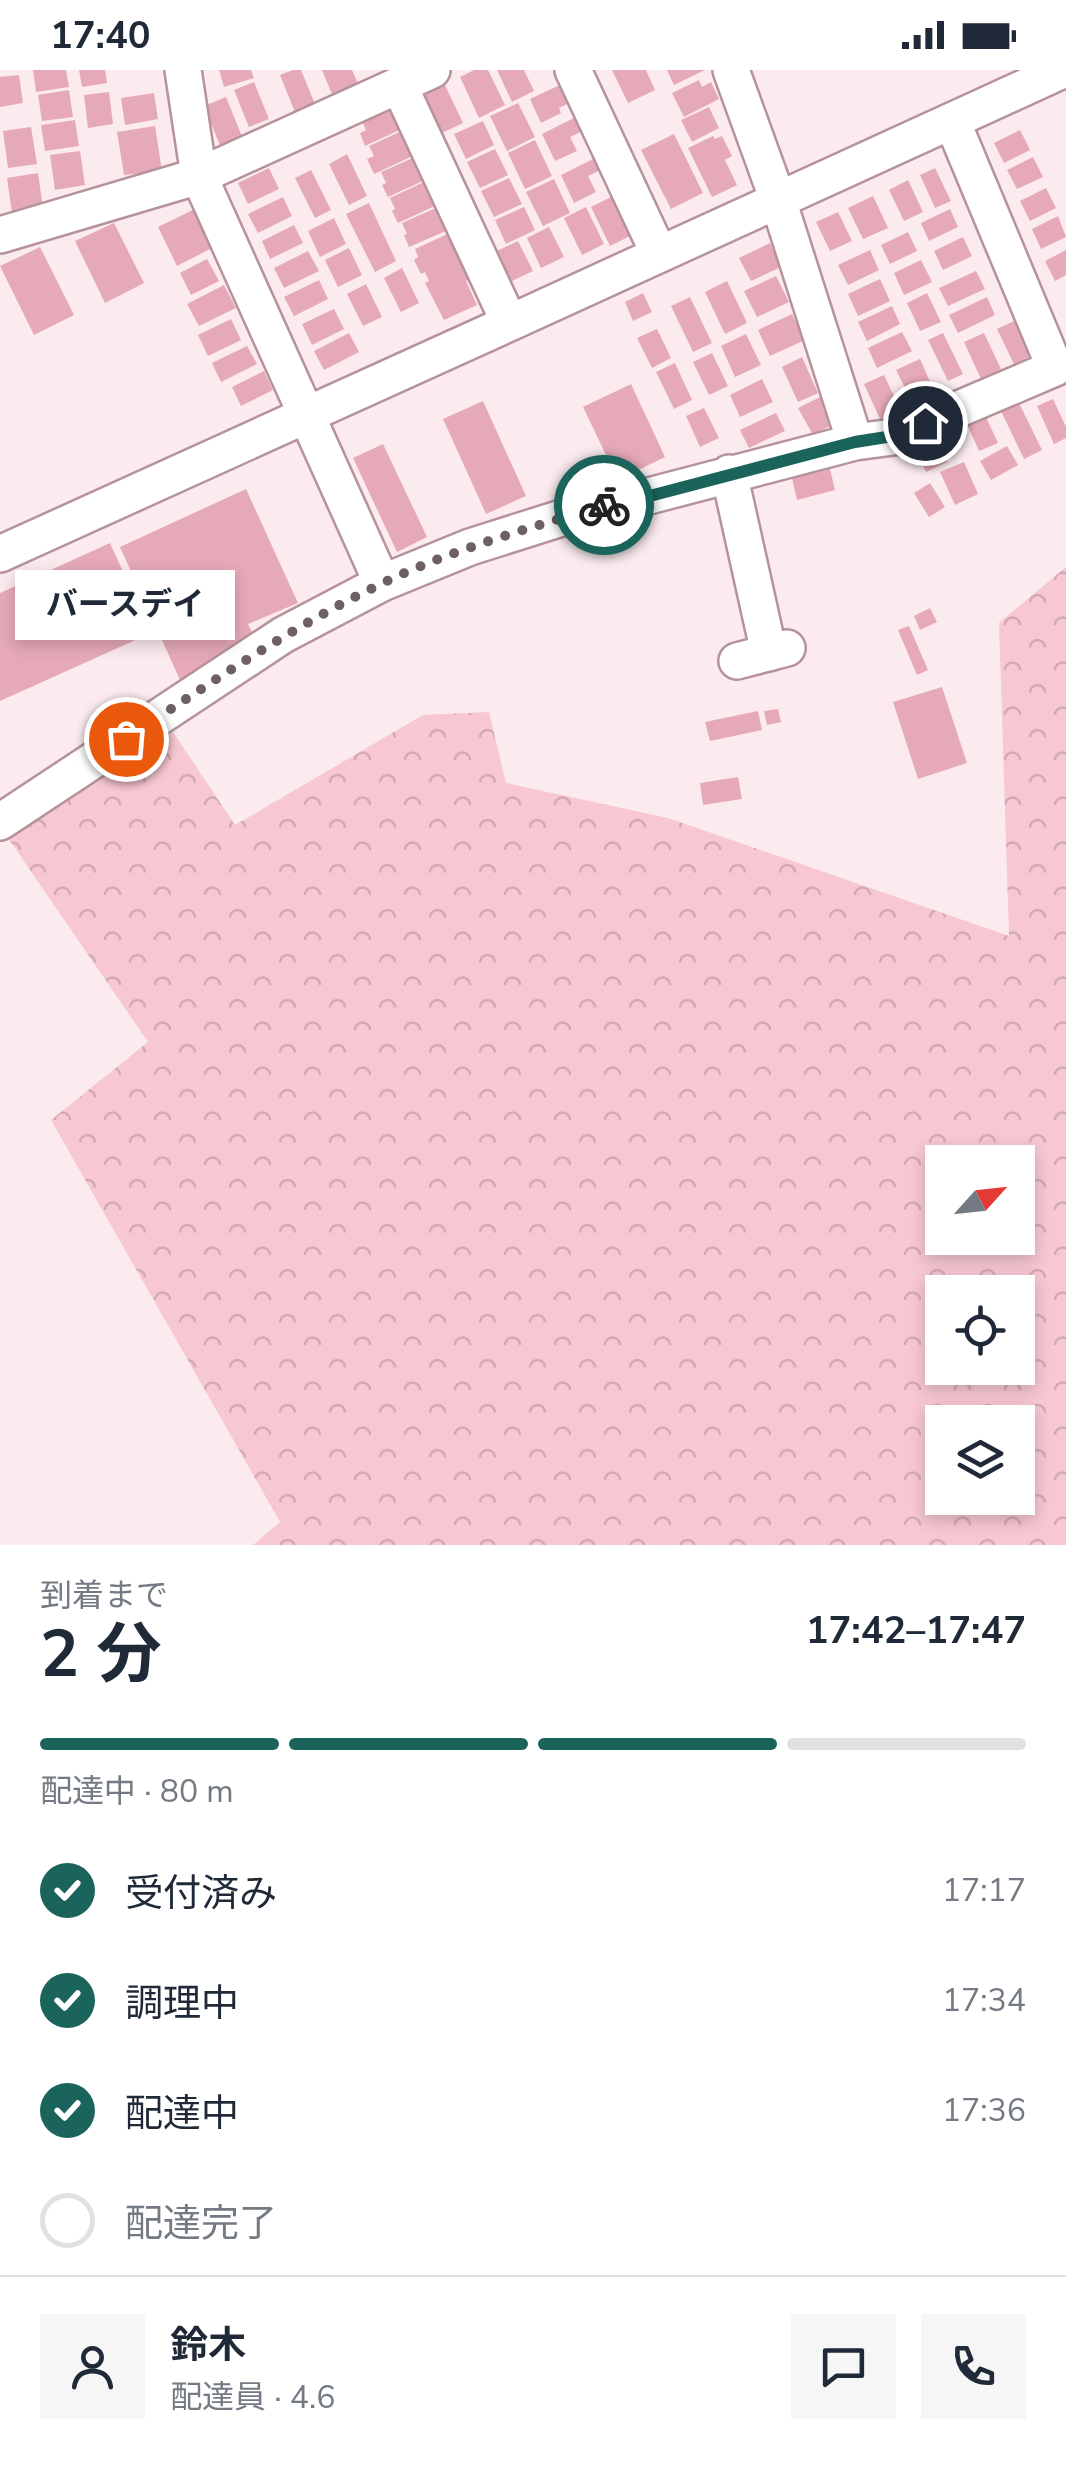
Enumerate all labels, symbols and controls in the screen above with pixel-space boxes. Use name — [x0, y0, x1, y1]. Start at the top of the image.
text: 17:40 — [50, 10, 151, 61]
pin — [883, 381, 968, 466]
icon: home — [898, 396, 953, 451]
courier — [554, 455, 654, 555]
icon: bike — [577, 478, 632, 533]
callout: バースデイ — [16, 569, 236, 639]
text: バースデイ — [46, 583, 204, 626]
pin — [84, 697, 169, 782]
icon: bag — [99, 712, 154, 767]
north arrow — [925, 1145, 1035, 1255]
map controls — [925, 1145, 1035, 1515]
button: locate — [925, 1275, 1035, 1385]
button: layers — [925, 1405, 1035, 1515]
text: 到着まで — [40, 1574, 168, 1617]
text: 17:42–17:47 — [806, 1605, 1026, 1656]
text: 2 分 — [40, 1610, 162, 1699]
text: 配達中 · 80 m — [40, 1770, 234, 1813]
icon: check — [40, 1863, 95, 1918]
text: 受付済み — [125, 1868, 277, 1919]
text: 17:17 — [942, 1869, 1026, 1912]
icon: check — [40, 1973, 95, 2028]
text: 調理中 — [125, 1978, 239, 2029]
text: 17:34 — [942, 1979, 1026, 2022]
icon: check — [40, 2083, 95, 2138]
text: 配達中 — [125, 2088, 239, 2139]
text: 17:36 — [942, 2089, 1026, 2132]
text: 配達完了 — [125, 2198, 277, 2249]
button: person — [40, 2314, 145, 2419]
button: chat — [791, 2314, 896, 2419]
button: phone — [921, 2314, 1026, 2419]
text: 鈴木 — [170, 2320, 246, 2371]
text: 配達員 · 4.6 — [170, 2376, 335, 2419]

